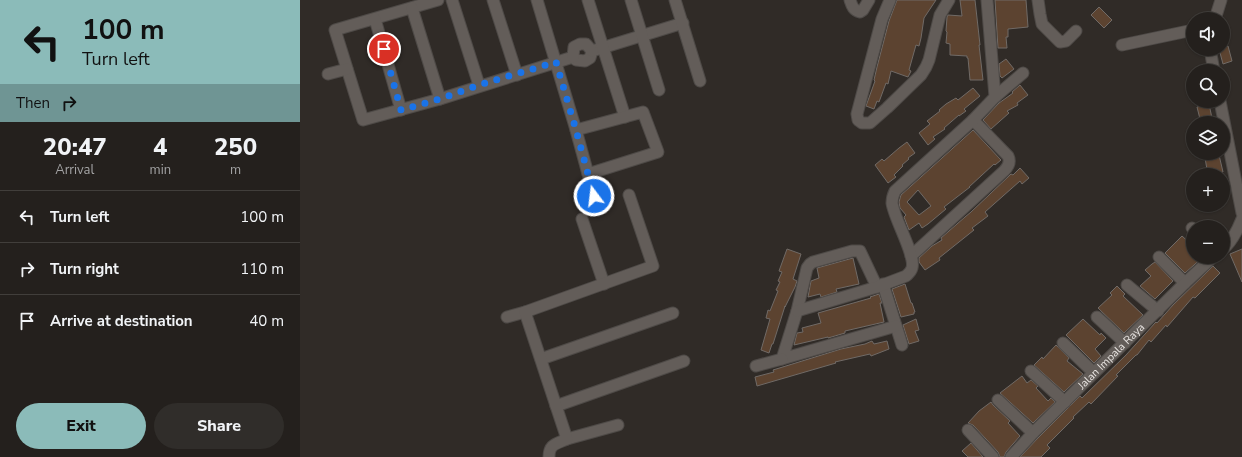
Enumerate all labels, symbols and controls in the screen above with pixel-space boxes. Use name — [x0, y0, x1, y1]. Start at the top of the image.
text: 100 m — [82, 11, 165, 49]
map controls — [1186, 12, 1230, 264]
button: sound — [1186, 12, 1230, 56]
icon: left — [16, 16, 68, 68]
pin — [367, 32, 401, 66]
icon: arrive — [373, 38, 395, 60]
text: Turn left — [82, 47, 150, 71]
button: search — [1186, 64, 1230, 108]
icon: right — [58, 92, 80, 114]
text: Then — [16, 93, 50, 113]
button: layers — [1186, 116, 1230, 160]
text: 20:47 — [43, 131, 107, 163]
text: 4 — [153, 131, 168, 163]
text: 250 — [214, 131, 257, 163]
text: Arrival — [55, 161, 94, 179]
text: min — [150, 161, 171, 179]
text: m — [230, 161, 241, 179]
button: + — [1186, 168, 1230, 212]
position arrow — [573, 175, 615, 217]
icon: left — [16, 206, 38, 228]
text: Turn left — [50, 207, 109, 227]
text: 100 m — [240, 207, 284, 227]
button: − — [1186, 220, 1230, 264]
icon: right — [16, 258, 38, 280]
text: Turn right — [50, 259, 119, 279]
text: 110 m — [240, 259, 284, 279]
icon: arrive — [16, 310, 38, 332]
text: Arrive at destination — [50, 311, 193, 331]
text: 40 m — [249, 311, 284, 331]
street label: Jalan Impala Raya — [1074, 320, 1148, 394]
button: Exit — [16, 403, 146, 449]
button: Share — [154, 403, 284, 449]

